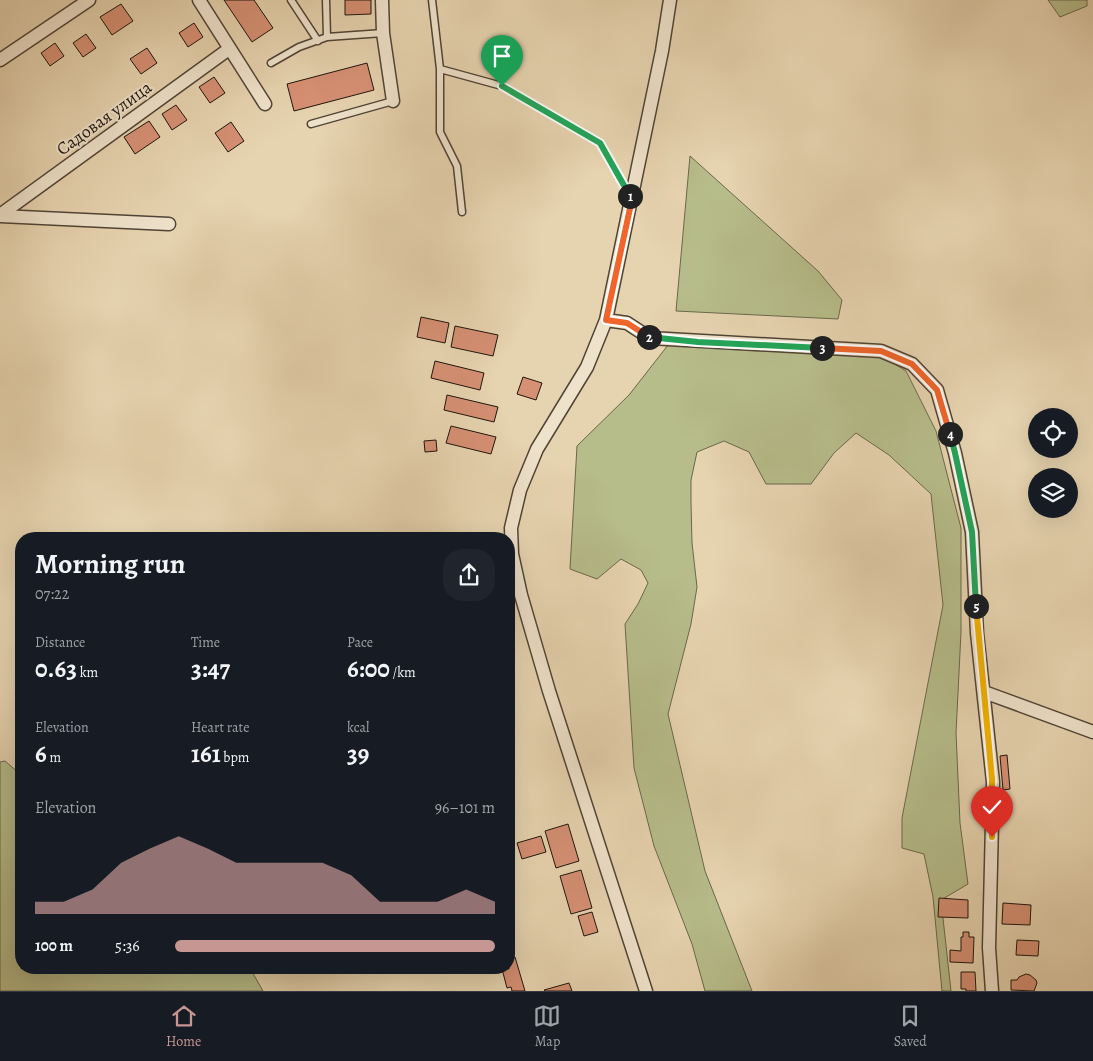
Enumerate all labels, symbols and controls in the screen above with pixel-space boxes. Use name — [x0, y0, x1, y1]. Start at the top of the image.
pin — [481, 35, 523, 86]
icon: arrive — [488, 42, 516, 70]
street label: Садовая улица — [51, 75, 157, 161]
pin: 1 — [618, 184, 642, 208]
text: 1 — [628, 187, 633, 206]
pin: 2 — [636, 324, 662, 350]
text: 2 — [646, 328, 653, 347]
pin: 3 — [810, 336, 834, 360]
text: 3 — [819, 339, 826, 358]
map controls — [1028, 408, 1078, 518]
button: locate — [1028, 408, 1078, 458]
pin: 4 — [938, 422, 962, 446]
text: 4 — [947, 425, 954, 444]
button: layers — [1028, 468, 1078, 518]
text: Morning run — [35, 545, 185, 583]
button: share — [443, 549, 495, 601]
text: 07:22 — [35, 583, 69, 605]
pin: 5 — [964, 594, 988, 618]
text: 5 — [974, 597, 979, 616]
text: Distance — [35, 633, 85, 652]
text: Time — [191, 633, 220, 652]
text: Pace — [347, 633, 373, 652]
text: 0.63 — [35, 652, 77, 686]
text: 3:47 — [191, 652, 230, 686]
text: 6:00 — [347, 652, 390, 686]
text: km — [77, 663, 98, 682]
text: /km — [390, 663, 416, 682]
text: Elevation — [35, 718, 89, 737]
text: Heart rate — [191, 718, 249, 737]
text: kcal — [347, 718, 369, 737]
text: 6 — [35, 737, 47, 771]
text: 161 — [191, 737, 221, 771]
text: 39 — [347, 737, 369, 771]
text: m — [47, 748, 61, 767]
text: bpm — [221, 748, 250, 767]
pin — [971, 786, 1013, 837]
icon: check — [978, 793, 1006, 821]
text: Elevation — [35, 797, 96, 819]
text: 96–101 m — [435, 797, 495, 819]
text: 100 m — [35, 935, 73, 957]
text: 5:36 — [115, 935, 140, 957]
tab: Home — [166, 1002, 201, 1051]
tab: Map — [533, 1002, 561, 1051]
tab: Saved — [894, 1002, 927, 1051]

